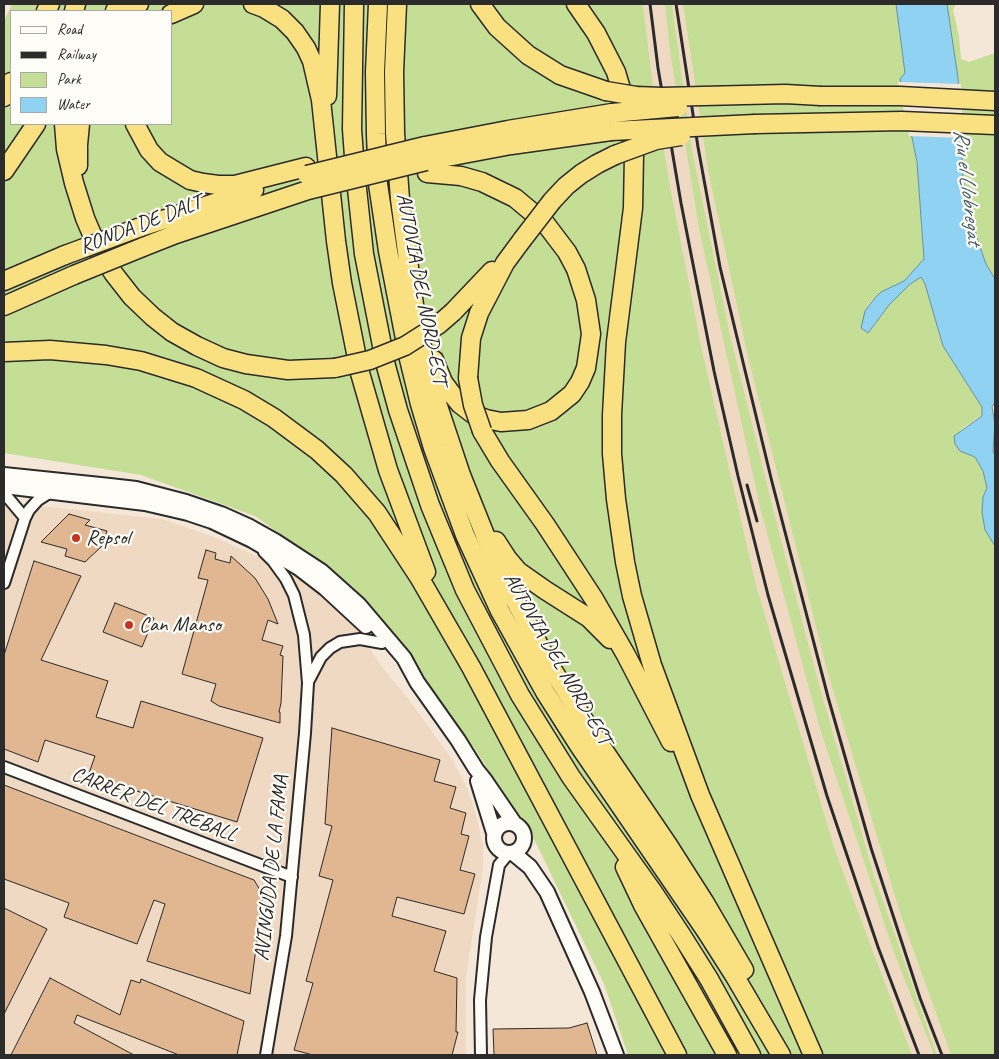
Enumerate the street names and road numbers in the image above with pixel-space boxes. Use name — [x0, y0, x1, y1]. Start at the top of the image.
street label: RONDA DE DALT — [76, 190, 206, 260]
street label: AUTOVIA DEL NORD-EST — [390, 191, 452, 387]
street label: AUTOVIA DEL NORD-EST — [497, 568, 617, 750]
street label: CARRER DEL TREBALL — [68, 762, 240, 848]
street label: AVINGUDA DE LA FAMA — [250, 774, 294, 962]

